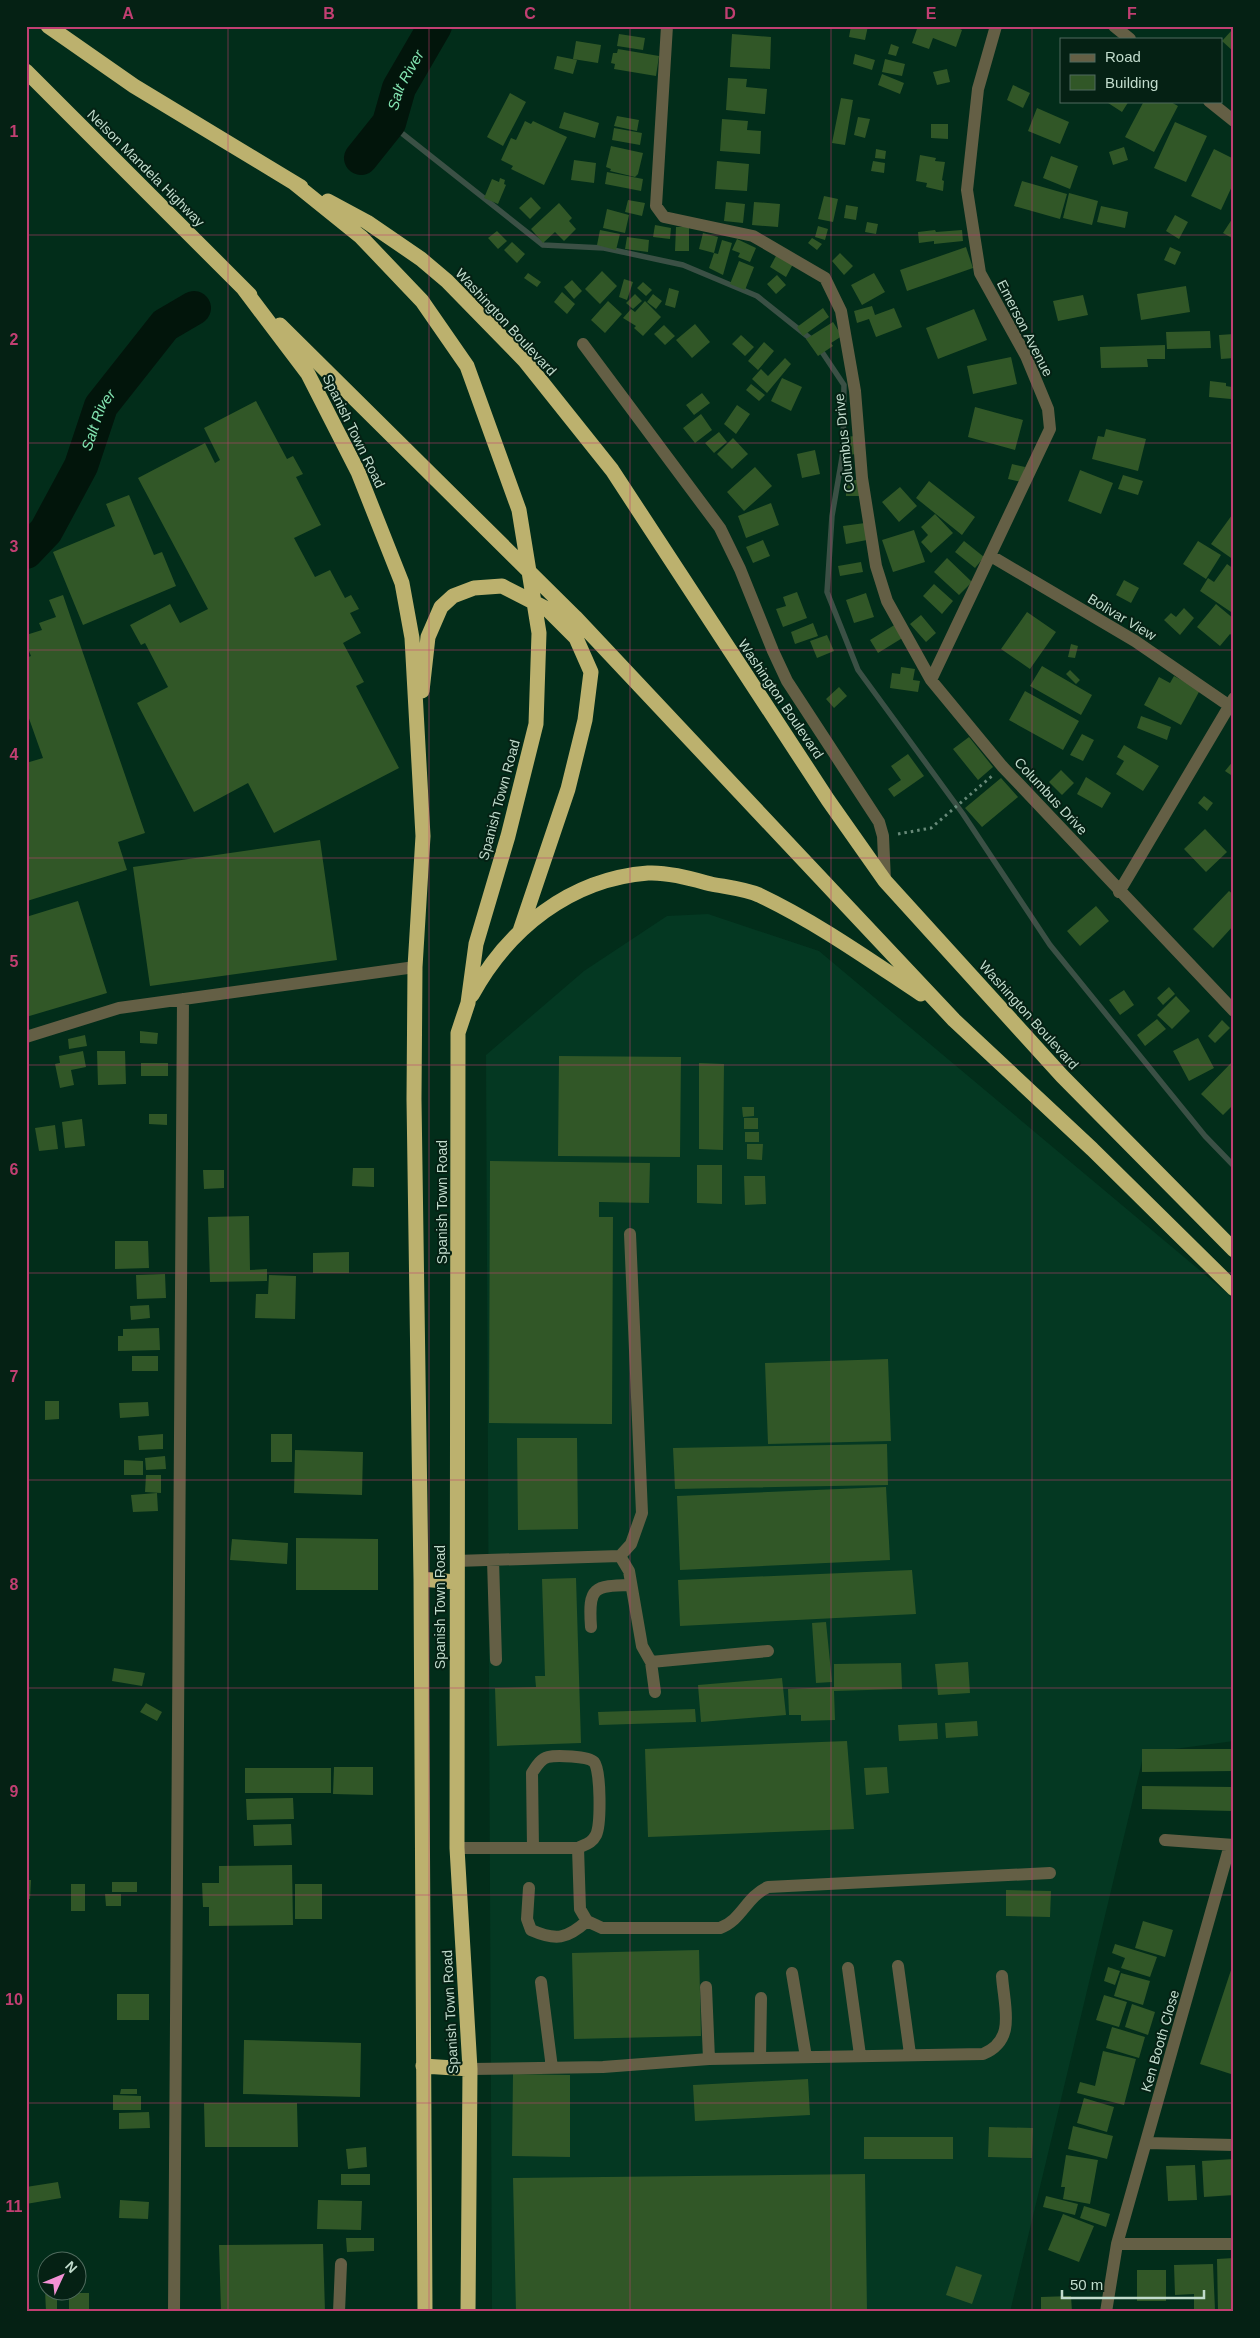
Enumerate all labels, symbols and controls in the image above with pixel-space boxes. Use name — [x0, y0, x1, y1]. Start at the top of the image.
text: A — [122, 5, 134, 22]
text: B — [323, 5, 335, 22]
text: C — [524, 5, 536, 22]
text: D — [724, 5, 736, 22]
text: E — [926, 5, 937, 22]
text: F — [1127, 5, 1137, 22]
legend — [1060, 38, 1222, 102]
water label: Salt River — [384, 46, 428, 112]
text: Road — [1105, 48, 1141, 65]
text: Building — [1105, 74, 1158, 91]
street label: Nelson Mandela Highway — [84, 106, 208, 230]
text: 1 — [10, 123, 19, 140]
street label: Washington Boulevard — [452, 265, 560, 379]
street label: Emerson Avenue — [994, 277, 1056, 379]
text: 2 — [10, 331, 19, 348]
street label: Spanish Town Road — [320, 372, 388, 490]
water label: Salt River — [78, 385, 119, 453]
street label: Columbus Drive — [831, 392, 857, 493]
text: 3 — [10, 538, 19, 555]
street label: Bolivar View — [1085, 590, 1160, 644]
street label: Washington Boulevard — [735, 636, 827, 762]
street label: Spanish Town Road — [475, 738, 523, 862]
text: 4 — [10, 746, 19, 763]
street label: Columbus Drive — [1011, 754, 1091, 838]
text: 5 — [10, 953, 19, 970]
street label: Washington Boulevard — [976, 957, 1082, 1073]
street label: Spanish Town Road — [434, 1140, 450, 1264]
text: 6 — [10, 1161, 19, 1178]
text: 7 — [10, 1368, 19, 1385]
street label: Spanish Town Road — [432, 1545, 448, 1669]
text: 8 — [10, 1576, 19, 1593]
text: 9 — [10, 1783, 19, 1800]
street label: Spanish Town Road — [439, 1950, 461, 2074]
street label: Ken Booth Close — [1138, 1988, 1182, 2094]
text: 10 — [5, 1991, 23, 2008]
text: 11 — [6, 2198, 23, 2215]
north arrow — [38, 2250, 88, 2300]
text: N — [62, 2258, 81, 2276]
scale bar — [1062, 2268, 1205, 2300]
text: 50 m — [1070, 2276, 1103, 2293]

